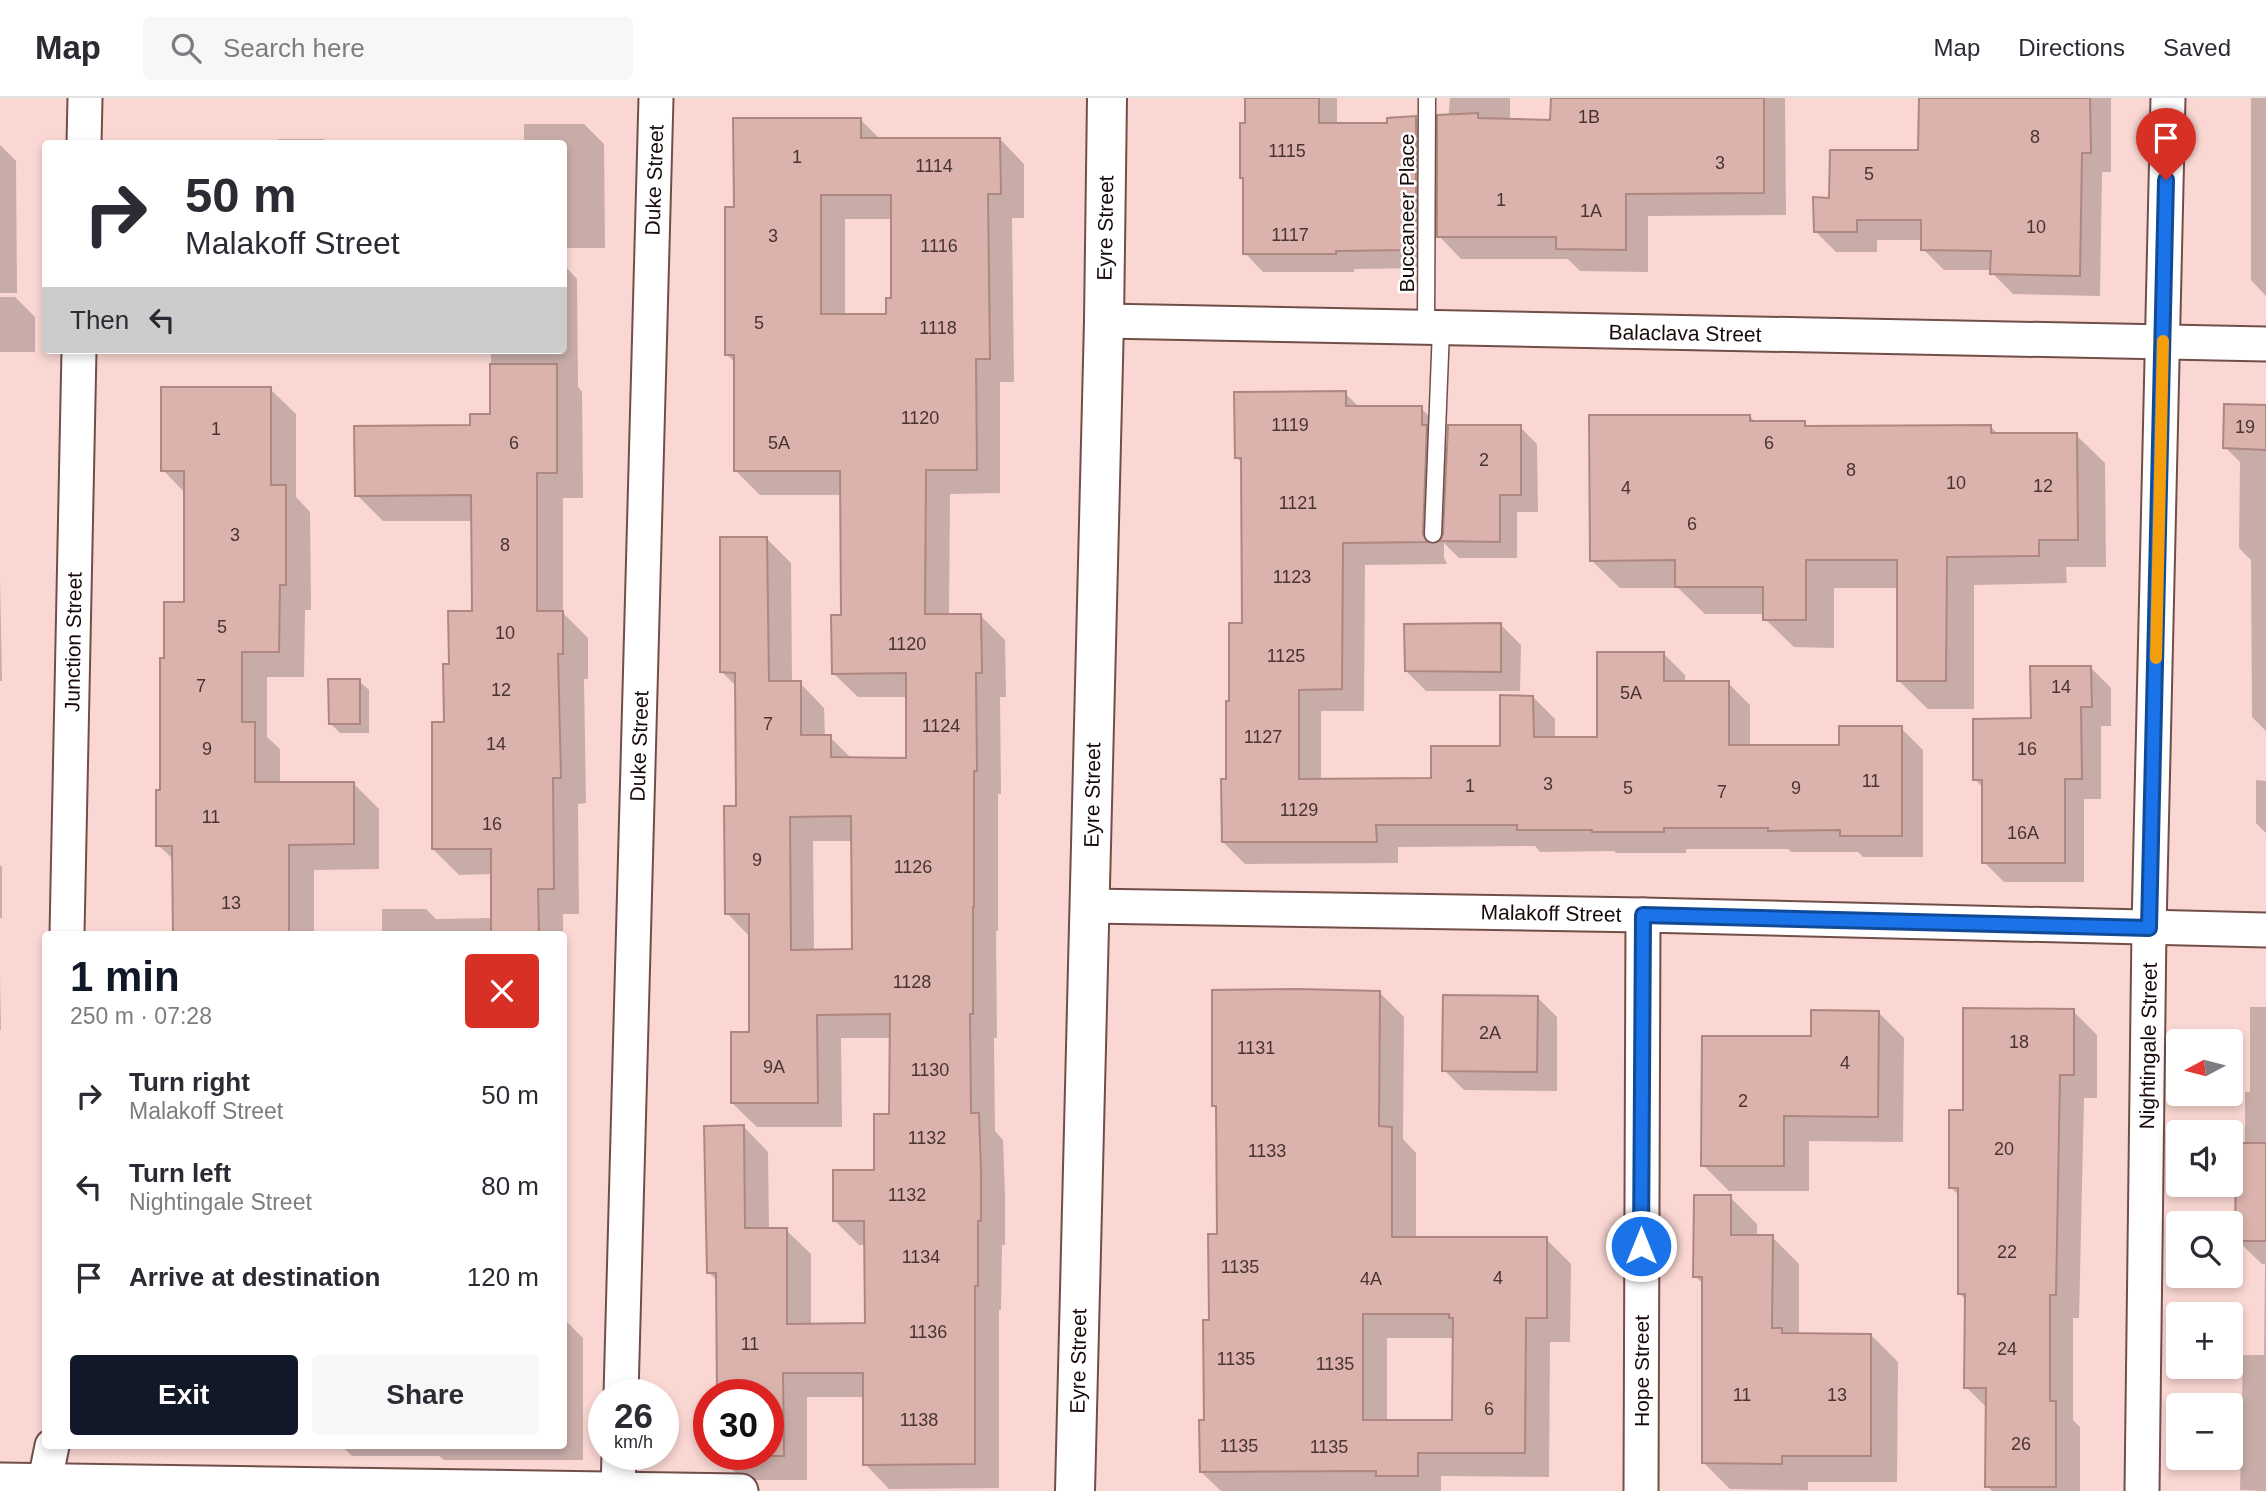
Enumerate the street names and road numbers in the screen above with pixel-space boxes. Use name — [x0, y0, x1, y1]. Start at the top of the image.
street label: Duke Street — [641, 124, 667, 236]
street label: Buccaneer Place — [1395, 134, 1418, 292]
street label: Eyre Street — [1093, 175, 1117, 281]
street label: Balaclava Street — [1608, 320, 1762, 346]
street label: Junction Street — [60, 572, 86, 712]
street label: Duke Street — [626, 690, 652, 802]
street label: Eyre Street — [1080, 742, 1104, 848]
street label: Malakoff Street — [1480, 900, 1622, 926]
street label: Nightingale Street — [2135, 962, 2161, 1130]
street label: Eyre Street — [1066, 1308, 1090, 1414]
street label: Hope Street — [1630, 1315, 1653, 1427]

